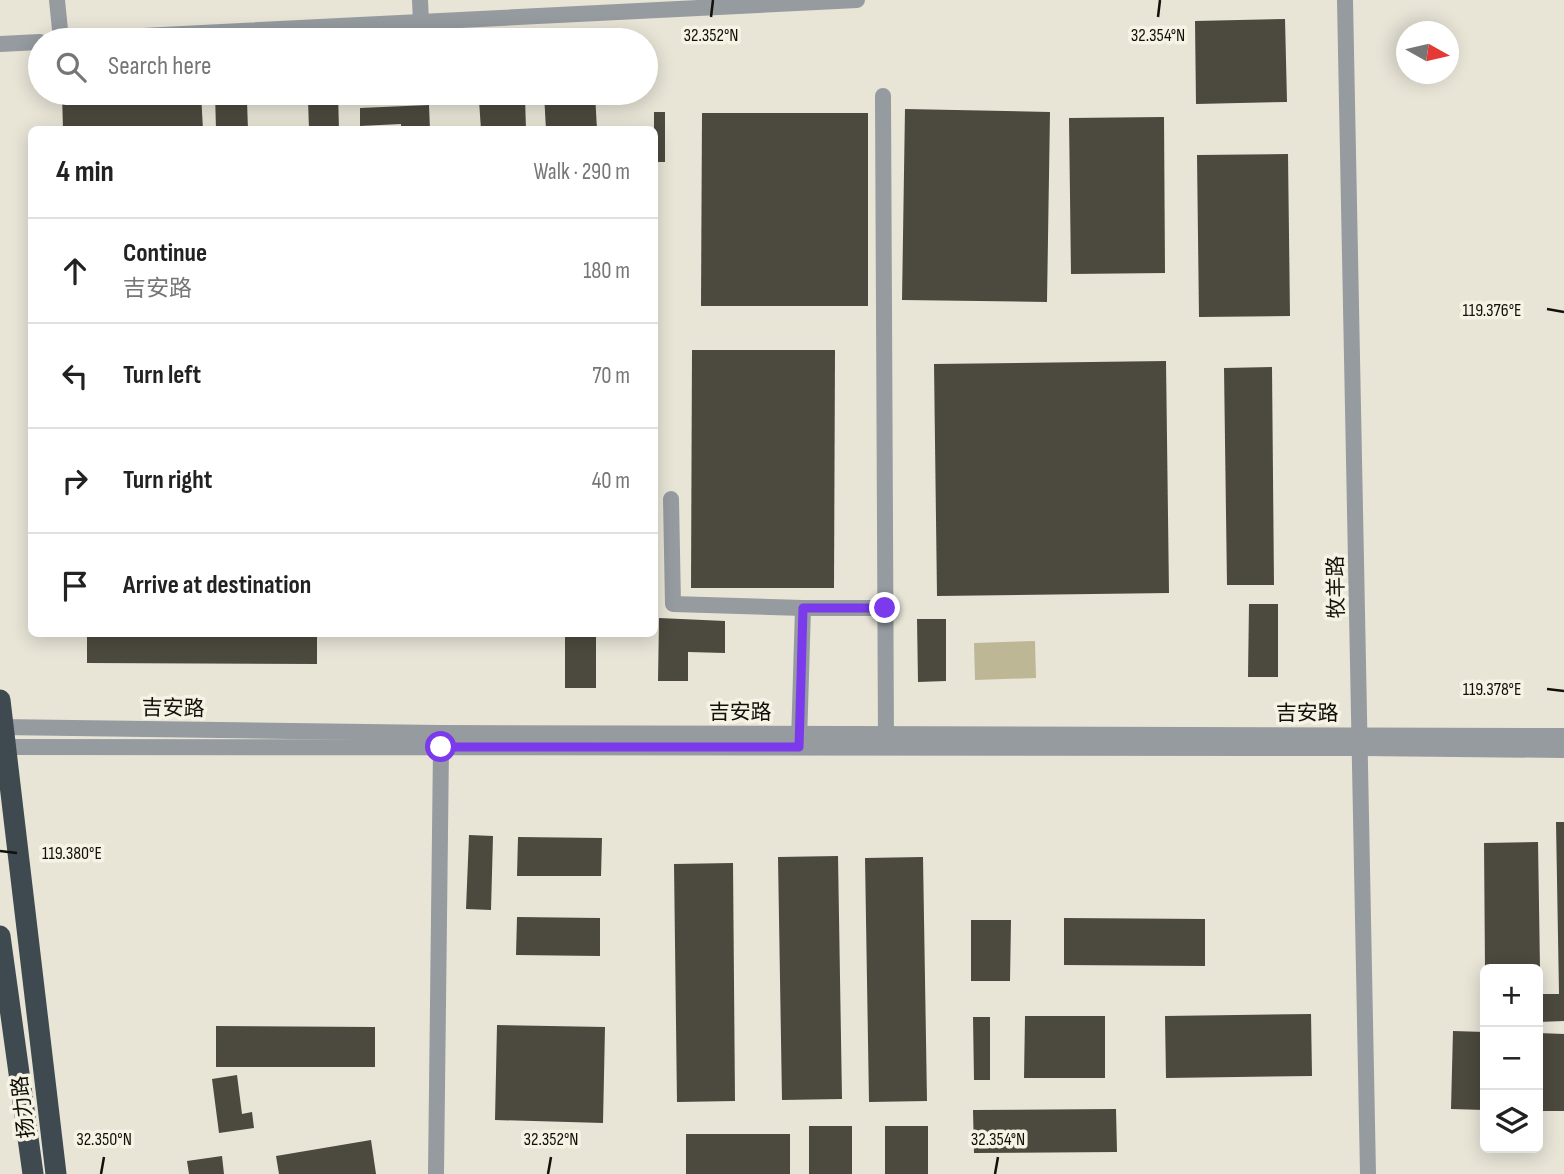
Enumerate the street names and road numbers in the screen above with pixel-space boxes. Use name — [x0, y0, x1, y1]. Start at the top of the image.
street label: 牧羊路 — [1323, 555, 1350, 619]
street label: 吉安路 — [141, 695, 205, 722]
street label: 吉安路 — [709, 700, 772, 725]
street label: 吉安路 — [1276, 701, 1339, 726]
street label: 扬力路 — [7, 1074, 40, 1140]

